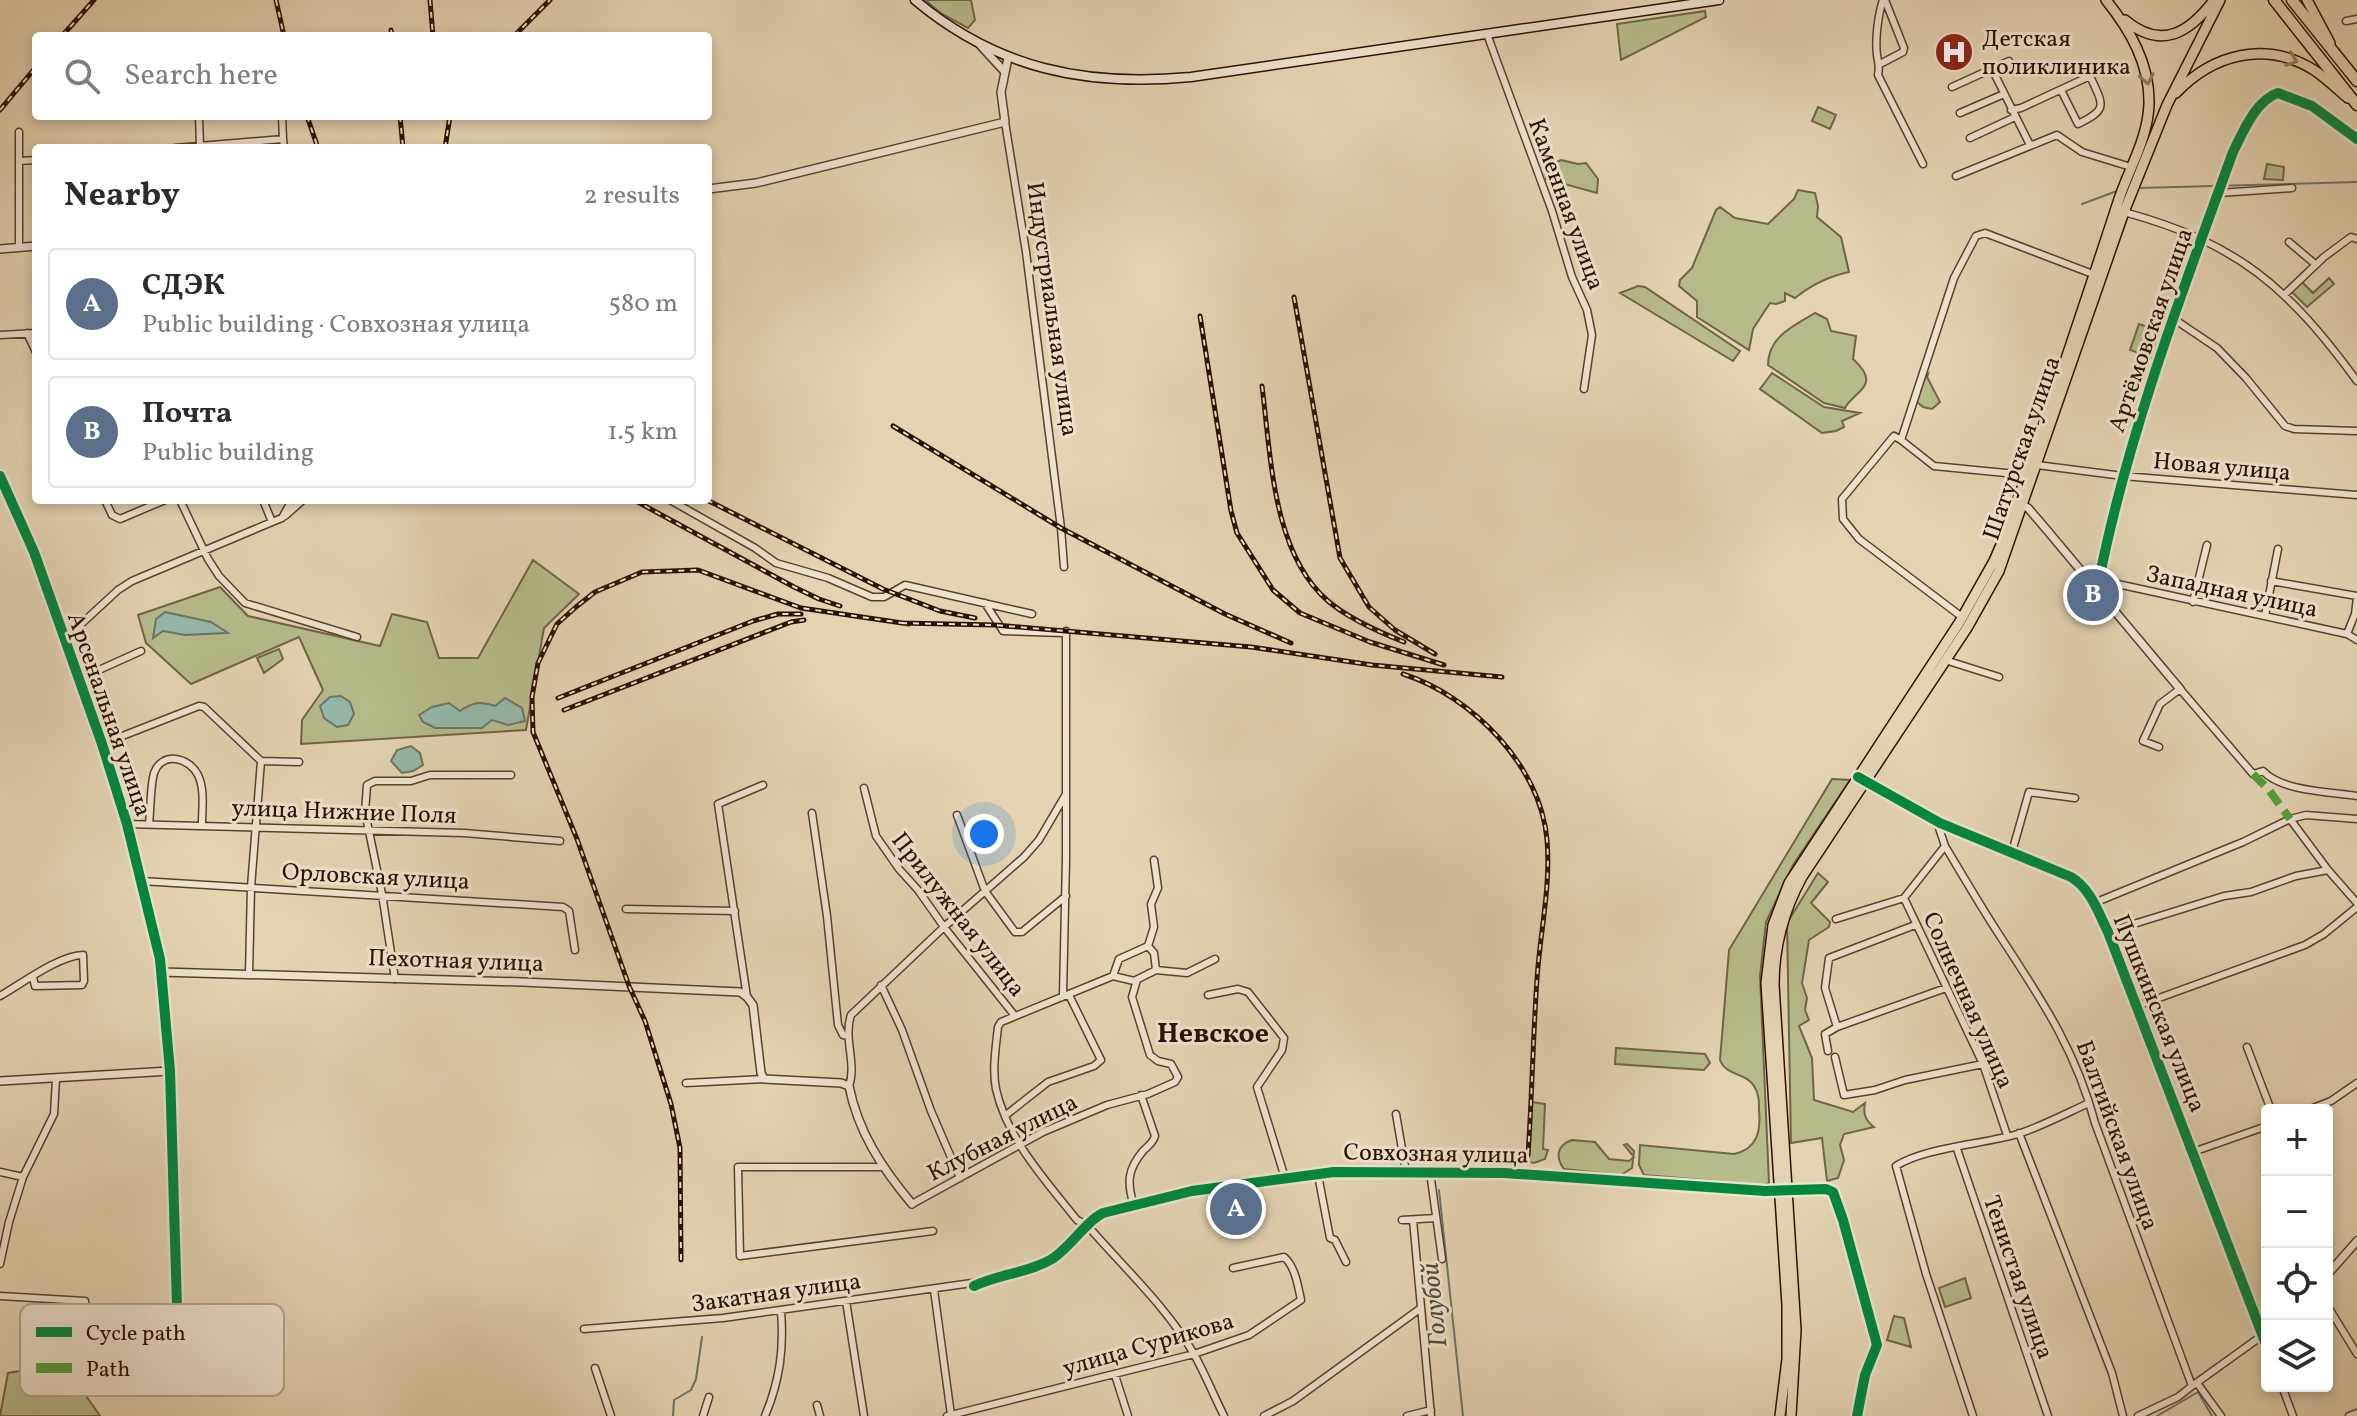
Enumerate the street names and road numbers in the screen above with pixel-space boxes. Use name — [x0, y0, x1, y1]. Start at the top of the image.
street label: Каменная улица — [1518, 114, 1612, 295]
street label: Индустриальная улица — [1016, 180, 1086, 439]
street label: Артёмовская улица — [2101, 224, 2203, 437]
street label: Шатурская улица — [1975, 352, 2070, 545]
street label: Новая улица — [2151, 445, 2292, 491]
street label: Западная улица — [2142, 558, 2321, 628]
street label: Арсенальная улица — [57, 608, 159, 821]
street label: улица Нижние Поля — [231, 792, 457, 834]
street label: Прилужная улица — [882, 826, 1033, 1005]
street label: Орловская улица — [281, 856, 471, 900]
street label: Солнечная улица — [1913, 907, 2021, 1095]
street label: Пушкинская улица — [2103, 910, 2213, 1118]
street label: Пехотная улица — [367, 942, 544, 982]
street label: Балтийская улица — [2066, 1036, 2166, 1235]
street label: Клубная улица — [922, 1086, 1084, 1191]
street label: Совхозная улица — [1343, 1136, 1529, 1174]
street label: Тенистая улица — [1973, 1191, 2061, 1364]
street label: Закатная улица — [689, 1265, 863, 1323]
street label: улица Сурикова — [1059, 1305, 1238, 1387]

